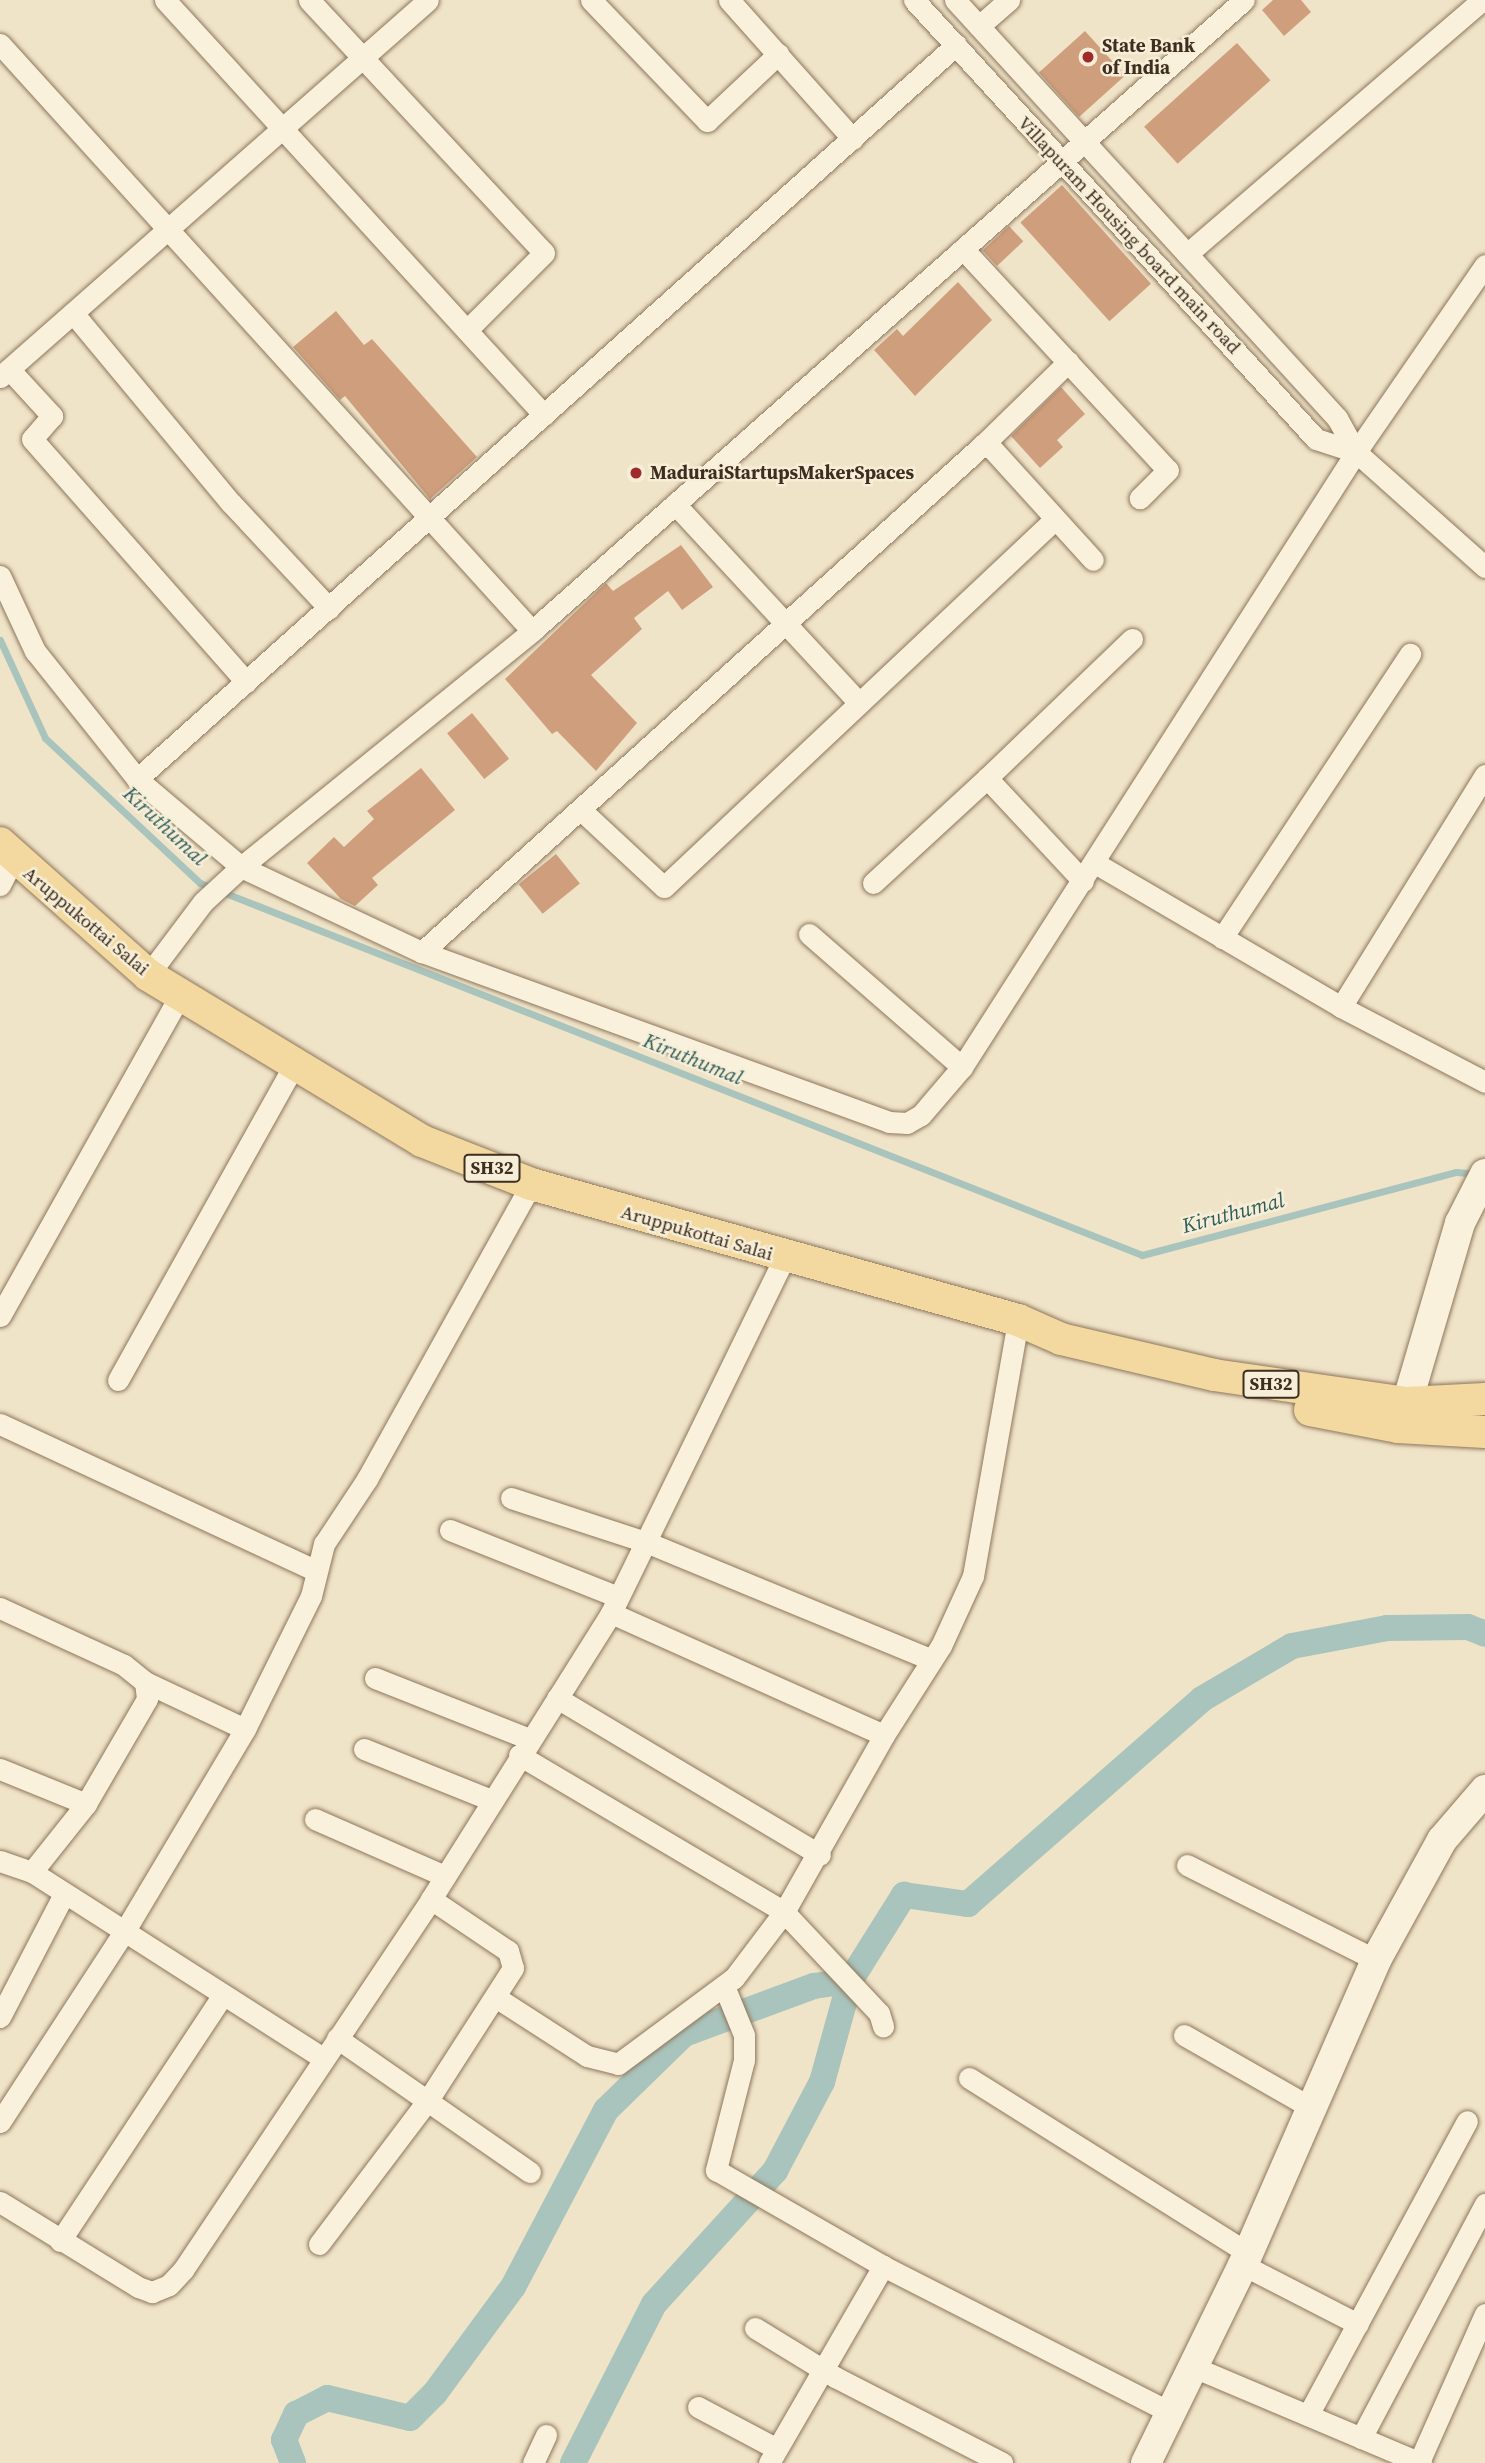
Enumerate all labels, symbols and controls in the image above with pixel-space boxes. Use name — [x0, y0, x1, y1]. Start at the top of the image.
place label: State Bank of India — [1102, 35, 1195, 79]
marker: State Bank of India — [1080, 49, 1096, 65]
street label: Villapuram Housing board main road — [1013, 112, 1245, 358]
place label: MaduraiStartupsMakerSpaces — [650, 462, 914, 484]
marker: MaduraiStartupsMakerSpaces — [628, 465, 644, 481]
water label: Kiruthumal — [118, 781, 212, 871]
street label: Aruppukottai Salai — [18, 862, 154, 980]
water label: Kiruthumal — [640, 1028, 746, 1090]
road number: SH32 — [462, 1154, 522, 1182]
water label: Kiruthumal — [1179, 1187, 1287, 1239]
street label: Aruppukottai Salai — [618, 1200, 776, 1266]
road number: SH32 — [1241, 1370, 1301, 1399]

